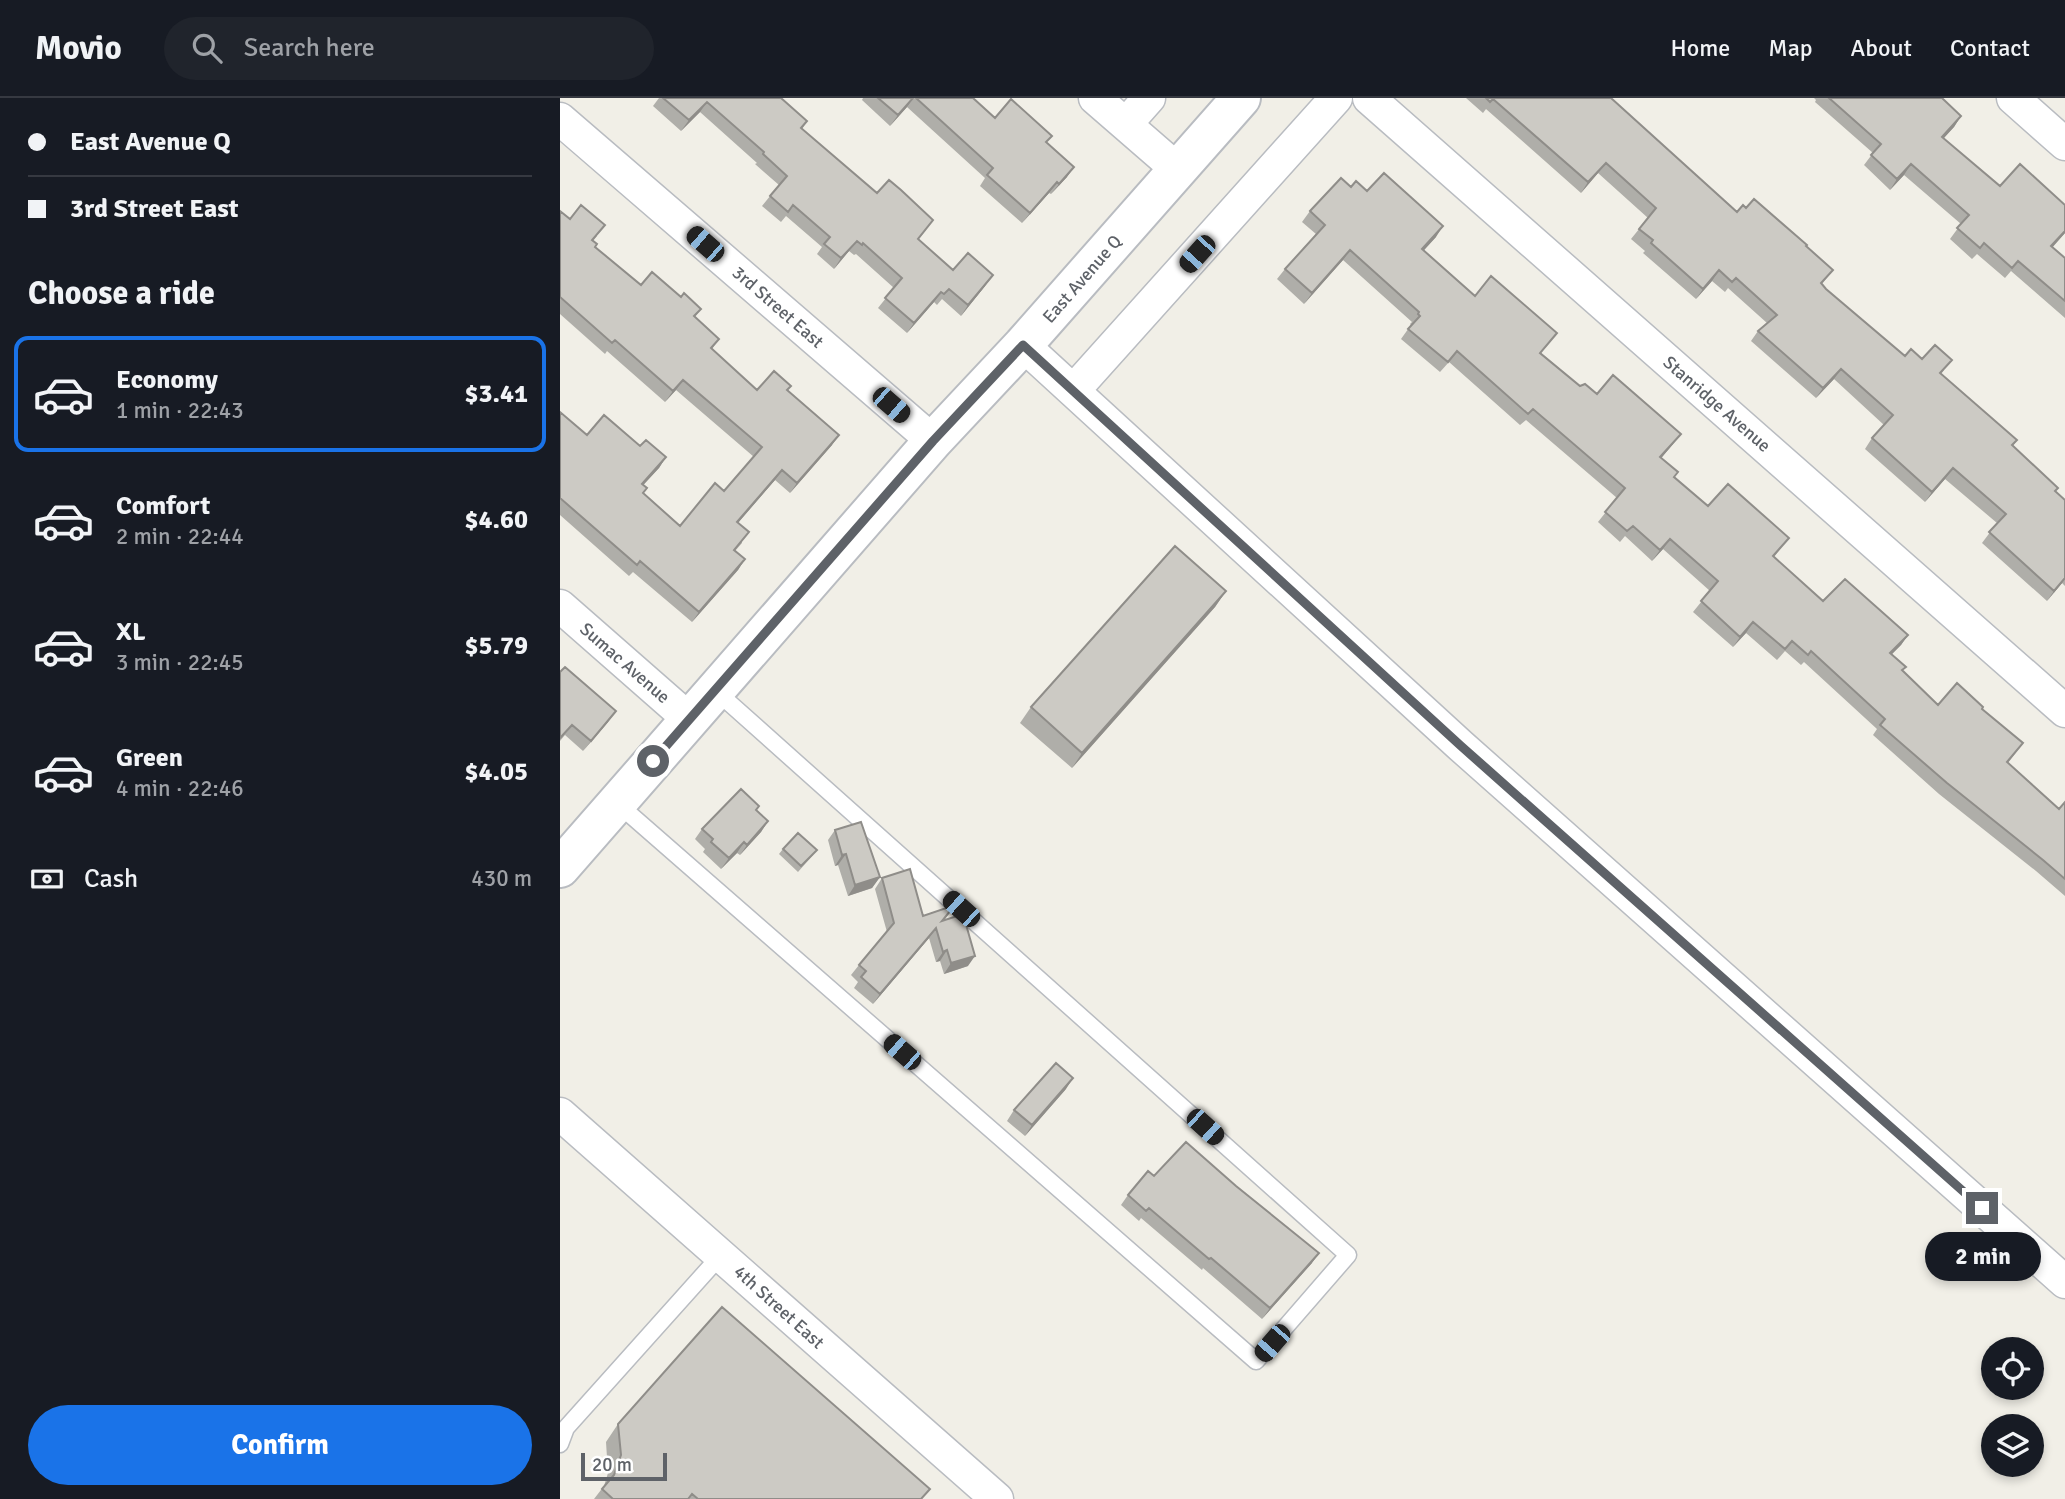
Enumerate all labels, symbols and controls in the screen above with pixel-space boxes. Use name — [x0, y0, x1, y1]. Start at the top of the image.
search box — [164, 17, 654, 80]
text: Movio — [35, 28, 122, 69]
icon: search — [188, 29, 226, 67]
text: Search here — [244, 32, 375, 64]
text: Home — [1670, 33, 1730, 63]
text: Map — [1768, 33, 1813, 63]
text: About — [1851, 33, 1912, 63]
text: Contact — [1950, 33, 2030, 63]
text: East Avenue Q — [70, 126, 231, 158]
text: 3rd Street East — [70, 193, 239, 225]
car — [683, 222, 728, 266]
street label: East Avenue Q — [1038, 231, 1126, 327]
car — [1176, 231, 1219, 277]
street label: 3rd Street East — [728, 261, 828, 353]
text: Choose a ride — [28, 274, 215, 313]
street label: Stanridge Avenue — [1659, 351, 1775, 457]
icon: car — [32, 363, 95, 426]
text: Economy — [116, 364, 218, 396]
text: $3.41 — [464, 378, 528, 410]
car — [869, 383, 914, 427]
text: 1 min · 22:43 — [116, 396, 244, 425]
icon: car — [32, 489, 95, 552]
text: Comfort — [116, 490, 210, 522]
text: $4.60 — [464, 504, 528, 536]
text: 2 min · 22:44 — [116, 522, 244, 551]
icon: car — [32, 615, 95, 678]
text: XL — [116, 616, 146, 648]
street label: Sumac Avenue — [576, 618, 674, 708]
text: $5.79 — [464, 630, 528, 662]
text: 3 min · 22:45 — [116, 648, 244, 677]
icon: car — [32, 741, 95, 804]
text: Green — [116, 742, 183, 774]
route start — [637, 745, 669, 777]
text: $4.05 — [464, 756, 528, 788]
text: 4 min · 22:46 — [116, 774, 244, 803]
icon: cash — [28, 860, 66, 898]
text: Cash — [84, 863, 138, 895]
text: 430 m — [471, 864, 532, 893]
car — [939, 887, 984, 931]
car — [880, 1030, 925, 1074]
car — [1183, 1105, 1228, 1149]
route end — [1966, 1192, 1998, 1224]
callout: 2 min — [1924, 1232, 2040, 1282]
text: 2 min — [1955, 1242, 2011, 1271]
street label: 4th Street East — [729, 1261, 829, 1353]
car — [1251, 1320, 1294, 1366]
map controls — [1981, 1337, 2044, 1477]
button: locate — [1981, 1337, 2044, 1400]
button: Confirm — [28, 1405, 532, 1485]
button: layers — [1981, 1414, 2044, 1477]
scale bar — [581, 1450, 667, 1482]
text: 20 m — [592, 1453, 632, 1477]

